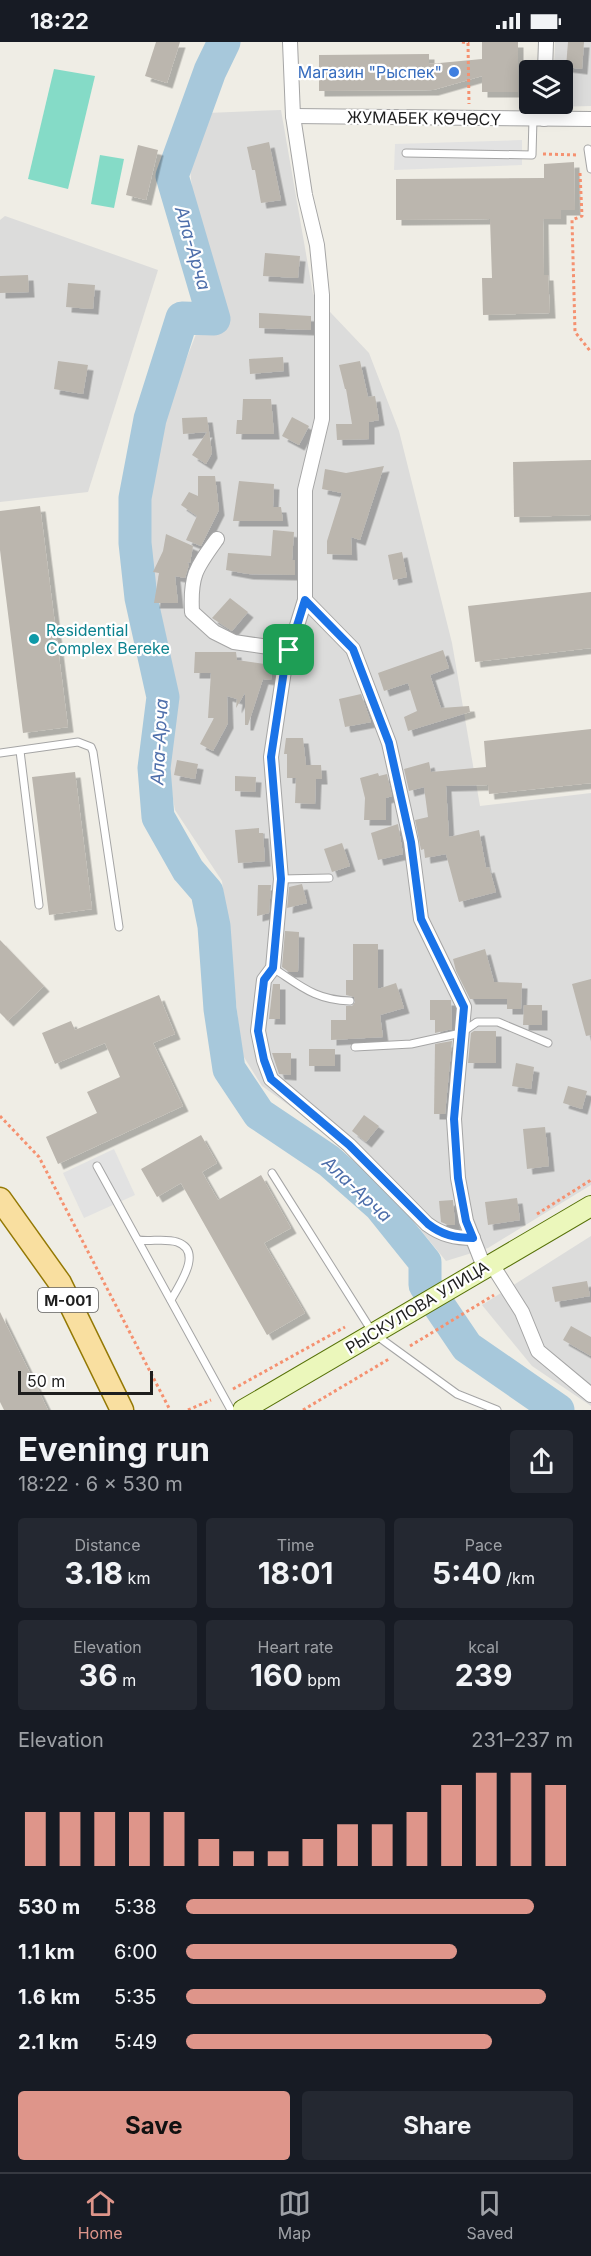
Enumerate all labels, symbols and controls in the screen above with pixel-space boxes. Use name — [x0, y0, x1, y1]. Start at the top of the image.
text: 18:22 — [30, 8, 89, 34]
map controls — [519, 60, 573, 114]
button: layers — [519, 60, 573, 114]
place label: Магазин "Рыспек" — [298, 62, 442, 82]
marker: Магазин "Рыспек" — [447, 65, 461, 79]
street label: ЖУМАБЕК КӨЧӨСҮ — [347, 107, 502, 129]
water label: Ала-Арча — [171, 203, 215, 293]
place label: Residential Complex Bereke — [46, 620, 170, 658]
pin — [263, 624, 314, 675]
marker: Residential Complex Bereke — [27, 632, 41, 646]
icon: arrive — [272, 633, 305, 666]
water label: Ала-Арча — [146, 698, 172, 787]
water label: Ала-Арча — [317, 1151, 396, 1226]
street label: РЫСКУЛОВА УЛИЦА — [342, 1256, 492, 1358]
road number: М-001 — [38, 1288, 98, 1312]
scale bar — [18, 1368, 153, 1396]
text: 50 m — [27, 1371, 65, 1391]
text: Evening run — [18, 1429, 210, 1469]
button: share — [510, 1430, 573, 1493]
text: 18:22 · 6 × 530 m — [18, 1472, 183, 1496]
text: Distance — [74, 1535, 141, 1555]
text: Time — [277, 1535, 314, 1555]
text: Pace — [465, 1535, 502, 1555]
text: 3.18 — [65, 1555, 123, 1591]
text: 18:01 — [258, 1555, 333, 1591]
text: 5:40 — [432, 1555, 502, 1591]
text: km — [123, 1568, 150, 1588]
text: /km — [502, 1568, 535, 1588]
text: Elevation — [73, 1637, 142, 1657]
text: Heart rate — [258, 1637, 333, 1657]
text: kcal — [468, 1637, 499, 1657]
text: 36 — [79, 1657, 118, 1693]
text: 160 — [250, 1657, 303, 1693]
text: 239 — [455, 1657, 512, 1693]
text: m — [118, 1670, 136, 1690]
text: bpm — [303, 1670, 341, 1690]
text: Elevation — [18, 1728, 104, 1752]
text: 231–237 m — [471, 1728, 573, 1752]
text: 530 m — [18, 1895, 80, 1919]
text: 5:38 — [114, 1895, 157, 1919]
text: 1.1 km — [18, 1940, 75, 1964]
text: 6:00 — [114, 1940, 157, 1964]
text: 1.6 km — [18, 1985, 80, 2009]
text: 5:35 — [114, 1985, 156, 2009]
text: 2.1 km — [18, 2030, 79, 2054]
text: 5:49 — [114, 2030, 157, 2054]
button: Save — [18, 2091, 290, 2160]
button: Share — [302, 2091, 573, 2160]
tab: Home — [78, 2187, 123, 2243]
tab: Map — [278, 2187, 311, 2243]
tab: Saved — [466, 2187, 513, 2243]

